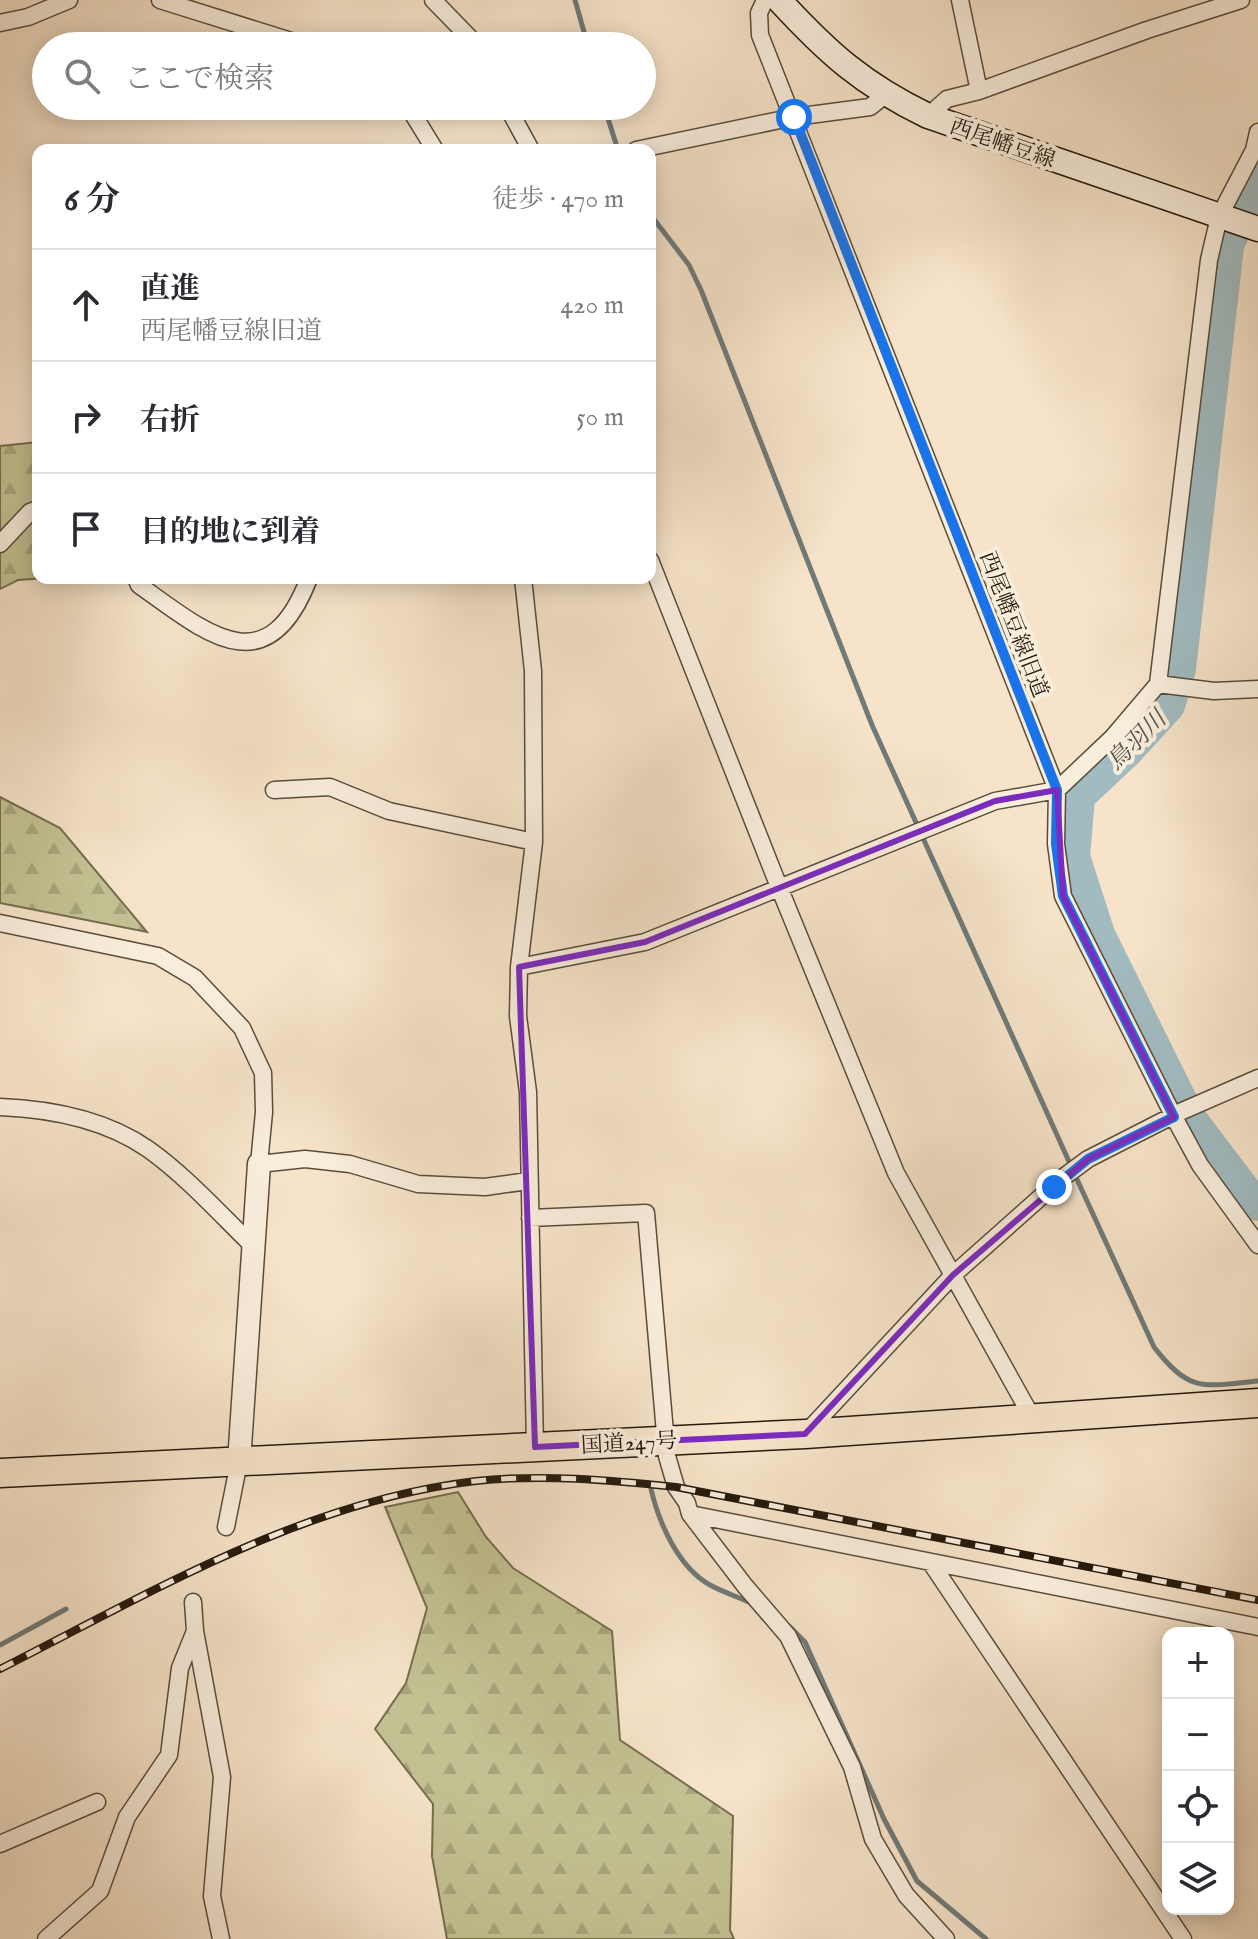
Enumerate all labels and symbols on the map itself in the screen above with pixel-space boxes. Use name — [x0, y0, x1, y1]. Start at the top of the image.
route start — [776, 99, 812, 135]
street label: 西尾幡豆線 — [946, 113, 1059, 175]
street label: 西尾幡豆線旧道 — [972, 548, 1054, 702]
water label: 鳥羽川 — [1101, 703, 1176, 777]
route end — [1036, 1169, 1072, 1205]
street label: 国道247号 — [580, 1427, 678, 1461]

